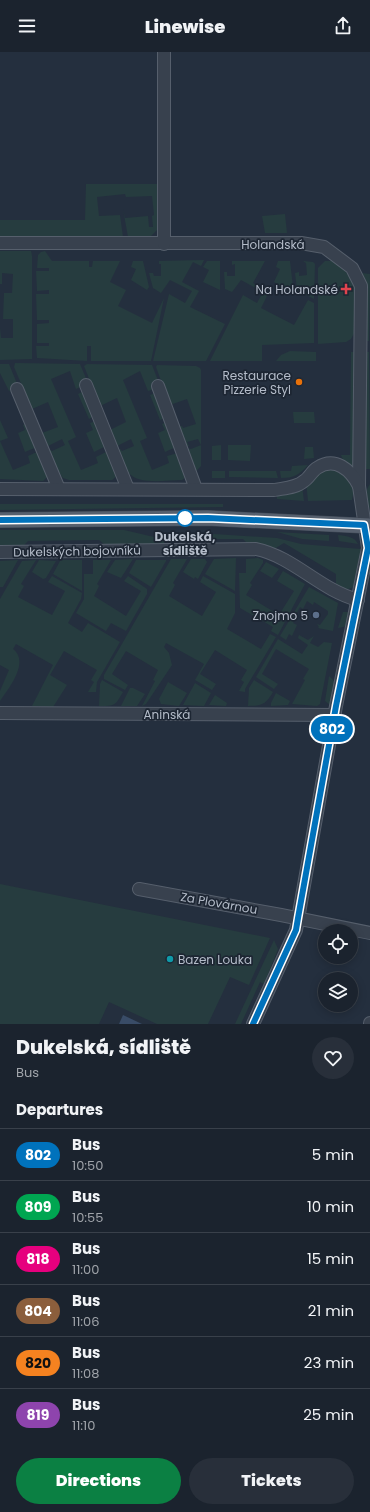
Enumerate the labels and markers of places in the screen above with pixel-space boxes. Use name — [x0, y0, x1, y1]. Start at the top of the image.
place label: Na Holandské — [256, 281, 338, 298]
marker: Na Holandské — [341, 284, 351, 294]
place label: Restaurace Pizzerie Styl — [223, 367, 291, 398]
marker: Restaurace Pizzerie Styl — [294, 377, 304, 387]
marker: Dukelská, sídliště — [176, 509, 194, 527]
place label: Dukelská, sídliště — [155, 528, 215, 559]
place label: Znojmo 5 — [252, 607, 308, 624]
marker: Znojmo 5 — [311, 610, 321, 620]
place label: Bazen Louka — [178, 951, 252, 968]
marker: Bazen Louka — [165, 954, 175, 964]

